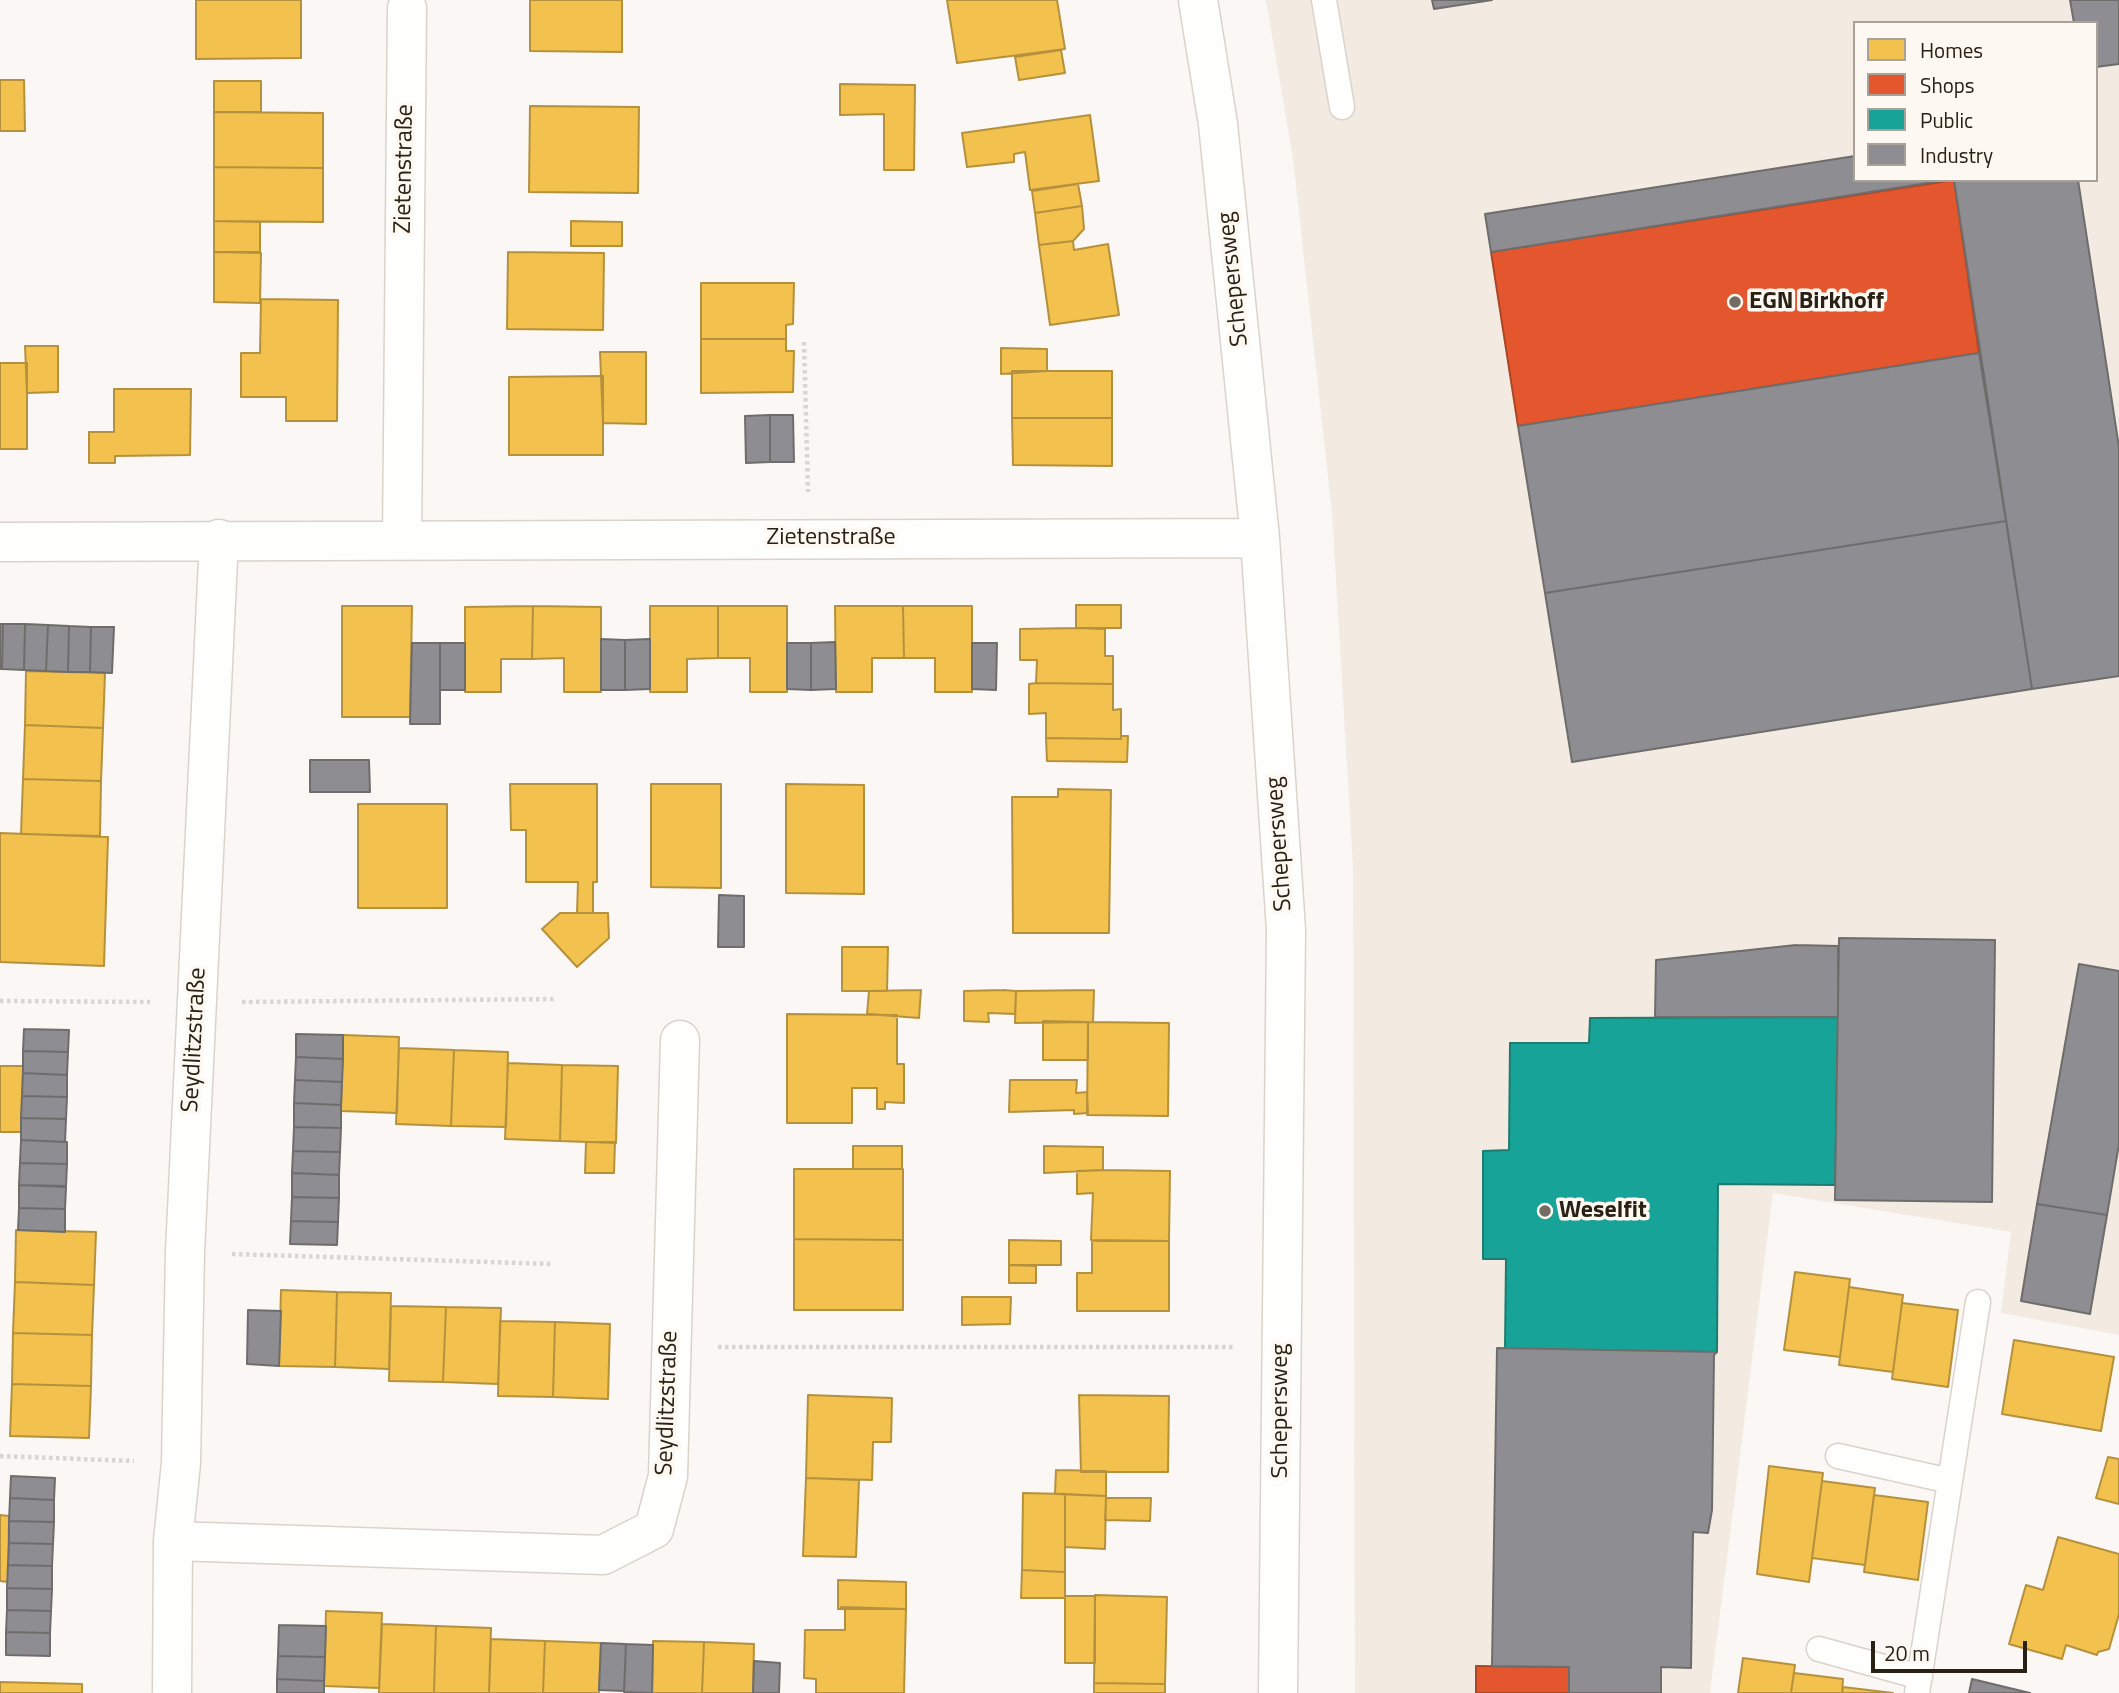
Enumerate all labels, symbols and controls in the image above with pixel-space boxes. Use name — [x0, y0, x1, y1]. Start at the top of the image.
legend — [1853, 21, 2098, 182]
text: Homes — [1920, 34, 1983, 66]
text: Shops — [1920, 69, 1975, 101]
street label: Zietenstraße — [389, 104, 421, 234]
text: Public — [1920, 104, 1973, 136]
text: Industry — [1920, 139, 1993, 171]
street label: Schepersweg — [1213, 210, 1255, 348]
place label: EGN Birkhoff — [1749, 288, 1884, 316]
marker: EGN Birkhoff — [1727, 294, 1743, 310]
street label: Zietenstraße — [766, 524, 896, 552]
street label: Schepersweg — [1261, 776, 1299, 912]
street label: Seydlitzstraße — [177, 967, 213, 1113]
place label: Weselfit — [1559, 1197, 1647, 1225]
marker: Weselfit — [1537, 1203, 1553, 1219]
street label: Seydlitzstraße — [651, 1330, 685, 1476]
street label: Schepersweg — [1267, 1343, 1295, 1479]
scale bar — [1874, 1626, 2030, 1670]
text: 20 m — [1884, 1637, 1930, 1669]

